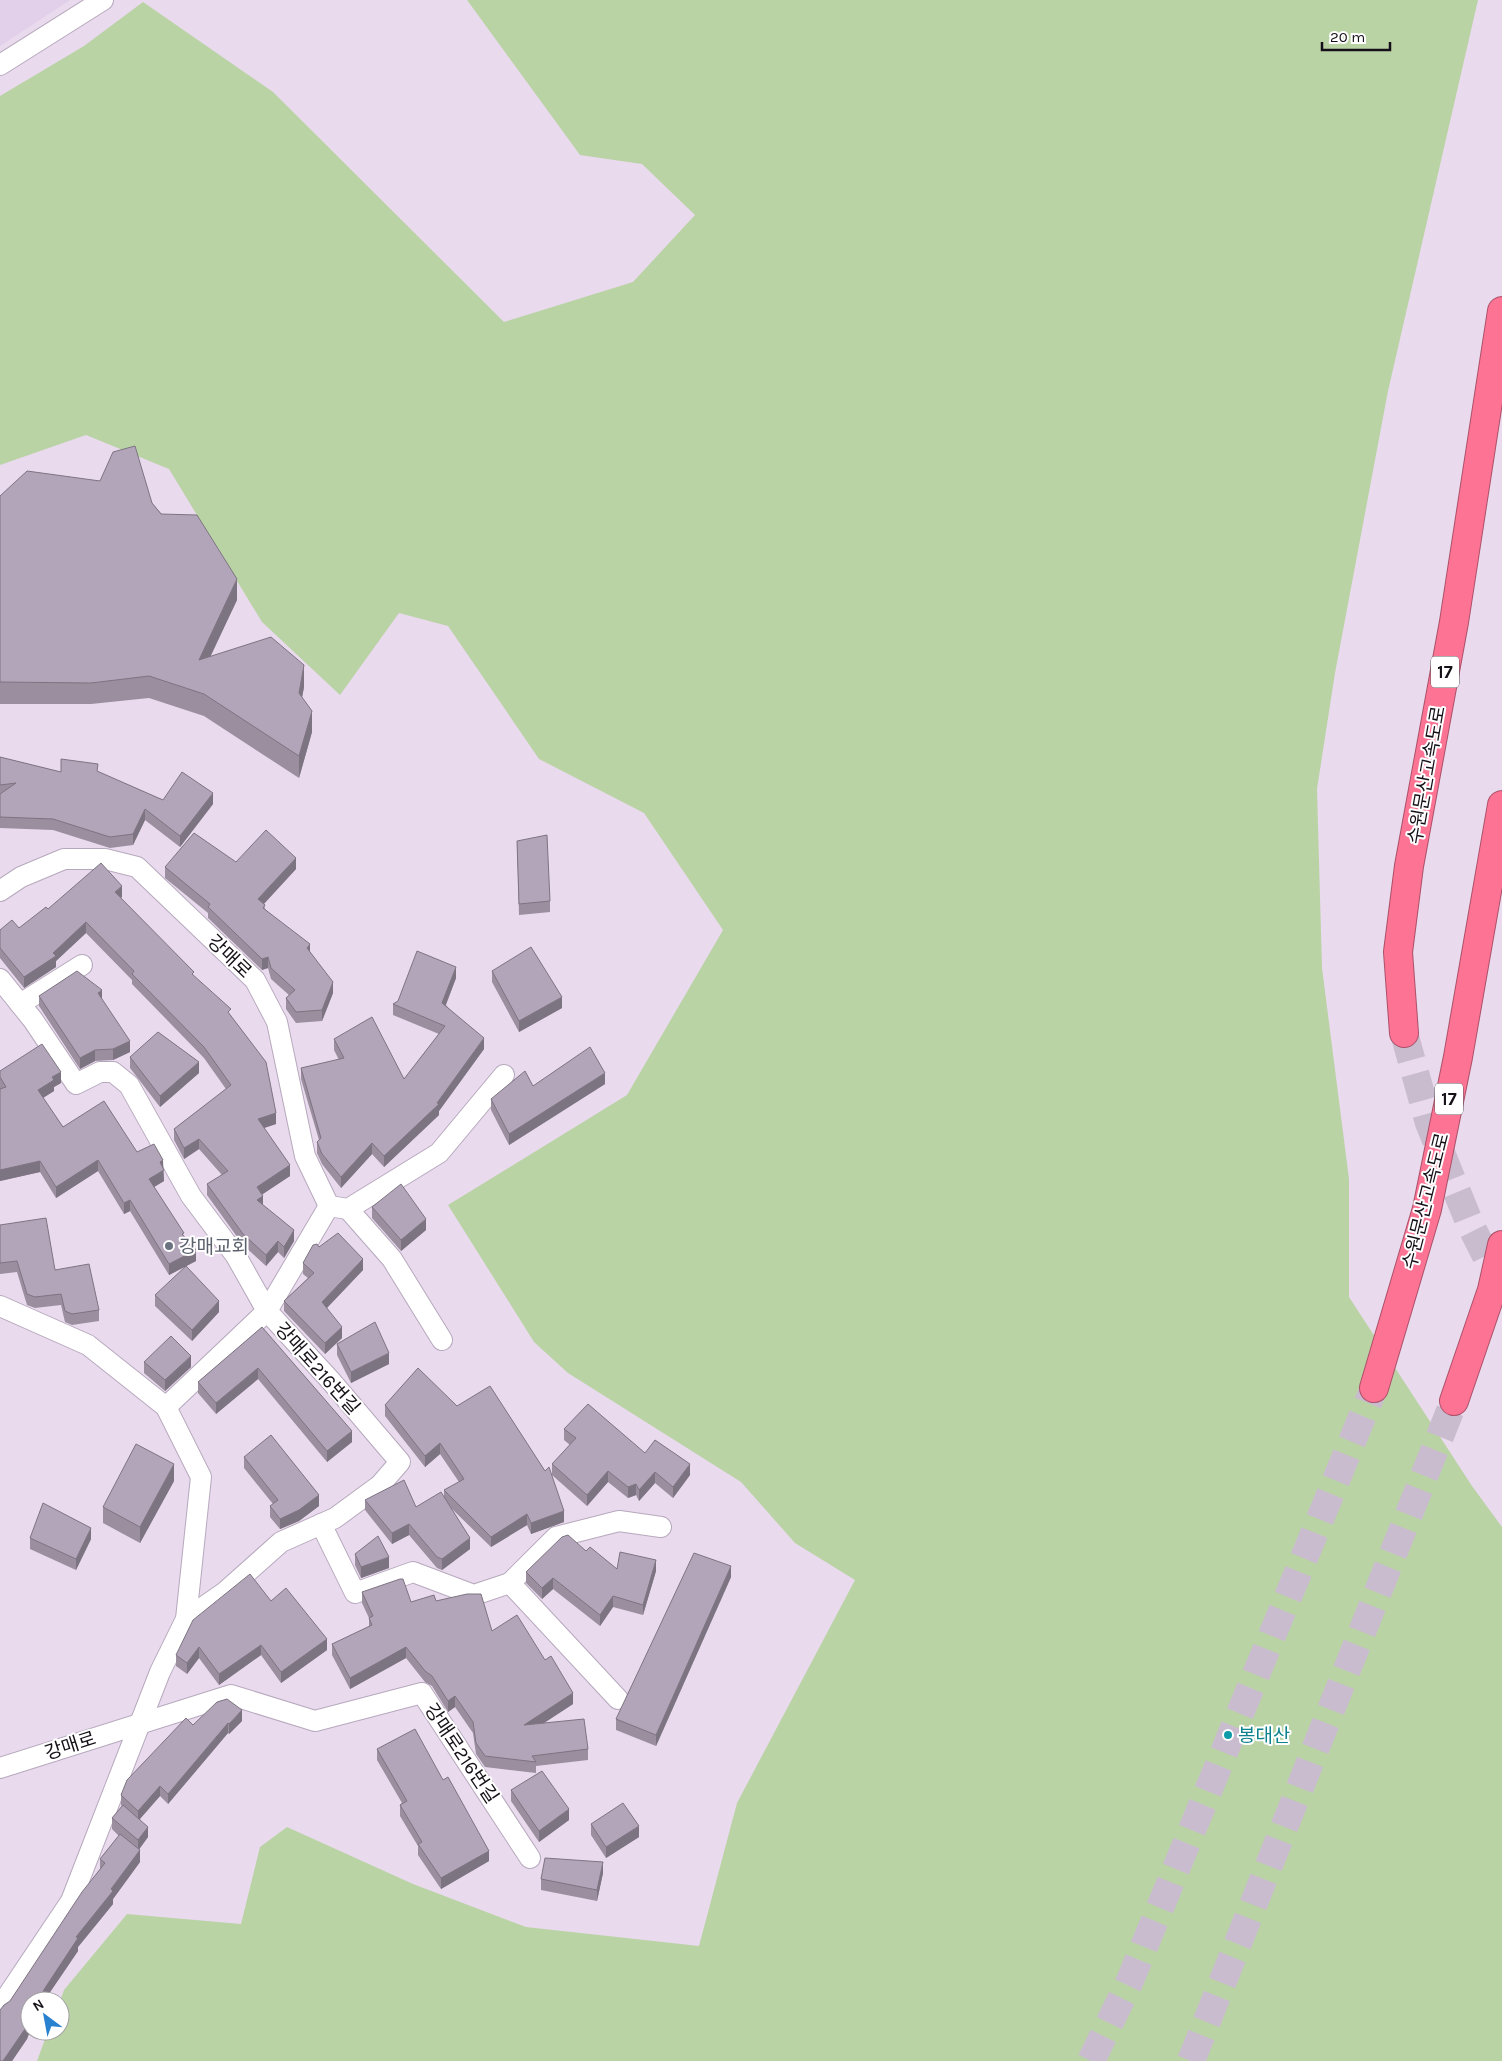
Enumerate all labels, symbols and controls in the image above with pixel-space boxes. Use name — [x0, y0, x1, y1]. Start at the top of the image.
scale bar — [1322, 20, 1390, 52]
text: 20 m — [1330, 28, 1365, 46]
road number: 17 — [1431, 656, 1459, 688]
street label: 수원문산고속도로 — [1404, 704, 1450, 846]
street label: 강매로 — [203, 931, 256, 983]
road number: 17 — [1435, 1084, 1463, 1114]
street label: 수원문산고속도로 — [1398, 1131, 1454, 1272]
place label: 강매교회 — [179, 1236, 249, 1258]
marker: 강매교회 — [163, 1240, 175, 1252]
street label: 강매로216번길 — [270, 1318, 364, 1419]
street label: 강매로216번길 — [420, 1699, 503, 1808]
place label: 봉대산 — [1238, 1725, 1290, 1747]
street label: 강매로 — [42, 1727, 99, 1765]
marker: 봉대산 — [1222, 1729, 1234, 1741]
north arrow — [20, 1991, 70, 2041]
text: N — [30, 1996, 47, 2015]

